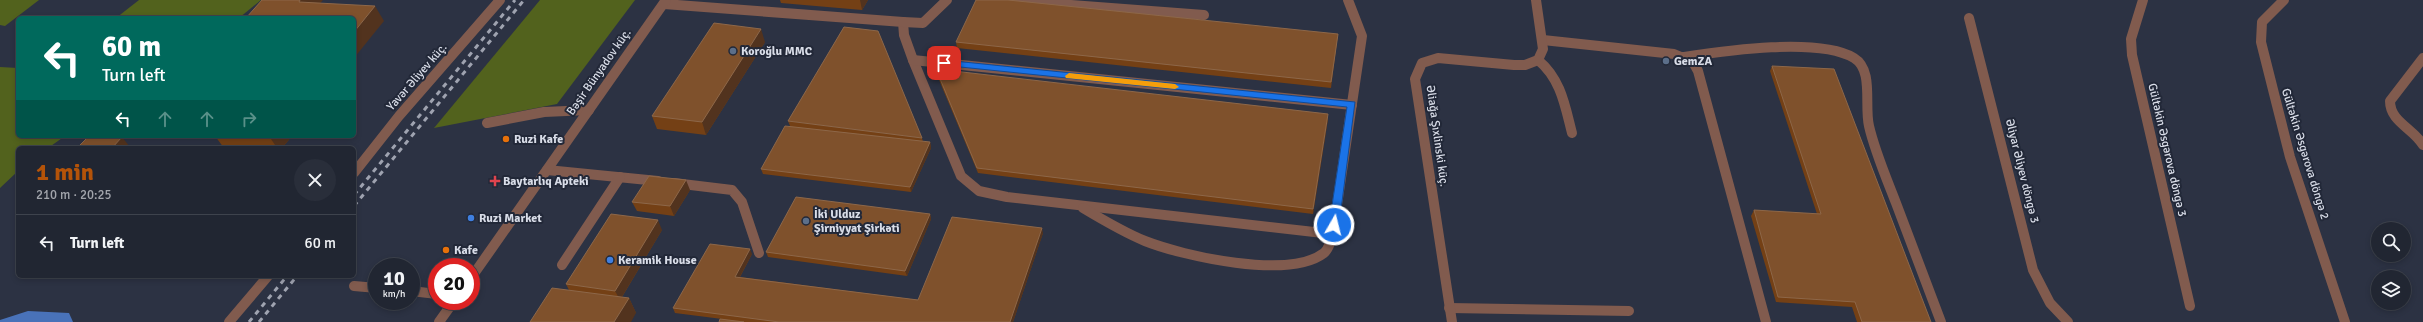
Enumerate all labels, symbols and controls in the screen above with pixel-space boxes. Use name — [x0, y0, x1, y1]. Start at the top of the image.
street label: Bəşir Bünyadov küç. — [564, 26, 634, 118]
text: 60 m — [102, 30, 161, 64]
icon: left — [36, 32, 88, 84]
street label: Yavər Əliyev küç. — [384, 40, 450, 114]
place label: Koroğlu MMC — [741, 44, 813, 59]
marker: Koroğlu MMC — [728, 46, 738, 56]
pin — [927, 46, 961, 80]
icon: arrive — [933, 52, 955, 74]
place label: GemZA — [1674, 54, 1712, 69]
marker: GemZA — [1661, 56, 1671, 66]
text: Turn left — [102, 64, 165, 86]
street label: Gültəkin Əsgərova döngə 3 — [2144, 82, 2190, 218]
street label: Əliağa Şıxlinski küç. — [1422, 84, 1452, 188]
street label: Gültəkin Əsgərova döngə 2 — [2278, 87, 2332, 221]
icon: left — [112, 108, 134, 130]
icon: ahead — [154, 108, 176, 130]
icon: ahead — [196, 108, 218, 130]
icon: right — [238, 108, 260, 130]
street label: Əliyar Əliyev döngə 3 — [2002, 117, 2042, 225]
place label: Ruzi Kafe — [514, 132, 563, 147]
marker: Ruzi Kafe — [501, 134, 511, 144]
text: 1 min — [36, 157, 94, 187]
button: close — [294, 159, 336, 201]
place label: Baytarlıq Apteki — [503, 174, 589, 189]
marker: Baytarlıq Apteki — [490, 176, 500, 186]
text: 210 m · 20:25 — [36, 187, 112, 203]
position arrow — [1313, 204, 1355, 246]
place label: İki Ulduz Şirniyyat Şirkəti — [814, 207, 900, 236]
place label: Ruzi Market — [479, 211, 542, 226]
marker: Ruzi Market — [466, 213, 476, 223]
marker: İki Ulduz Şirniyyat Şirkəti — [801, 216, 811, 226]
map controls — [2371, 222, 2411, 310]
button: search — [2371, 222, 2411, 262]
icon: left — [36, 232, 58, 254]
text: Turn left — [70, 234, 124, 252]
text: 60 m — [305, 234, 336, 252]
place label: Kafe — [454, 243, 478, 258]
marker: Kafe — [441, 245, 451, 255]
place label: Keramik House — [618, 253, 697, 268]
marker: Keramik House — [605, 255, 615, 265]
speed limit sign: 20 — [428, 258, 480, 310]
text: 10 — [383, 266, 405, 291]
button: layers — [2371, 270, 2411, 310]
text: km/h — [383, 288, 405, 300]

